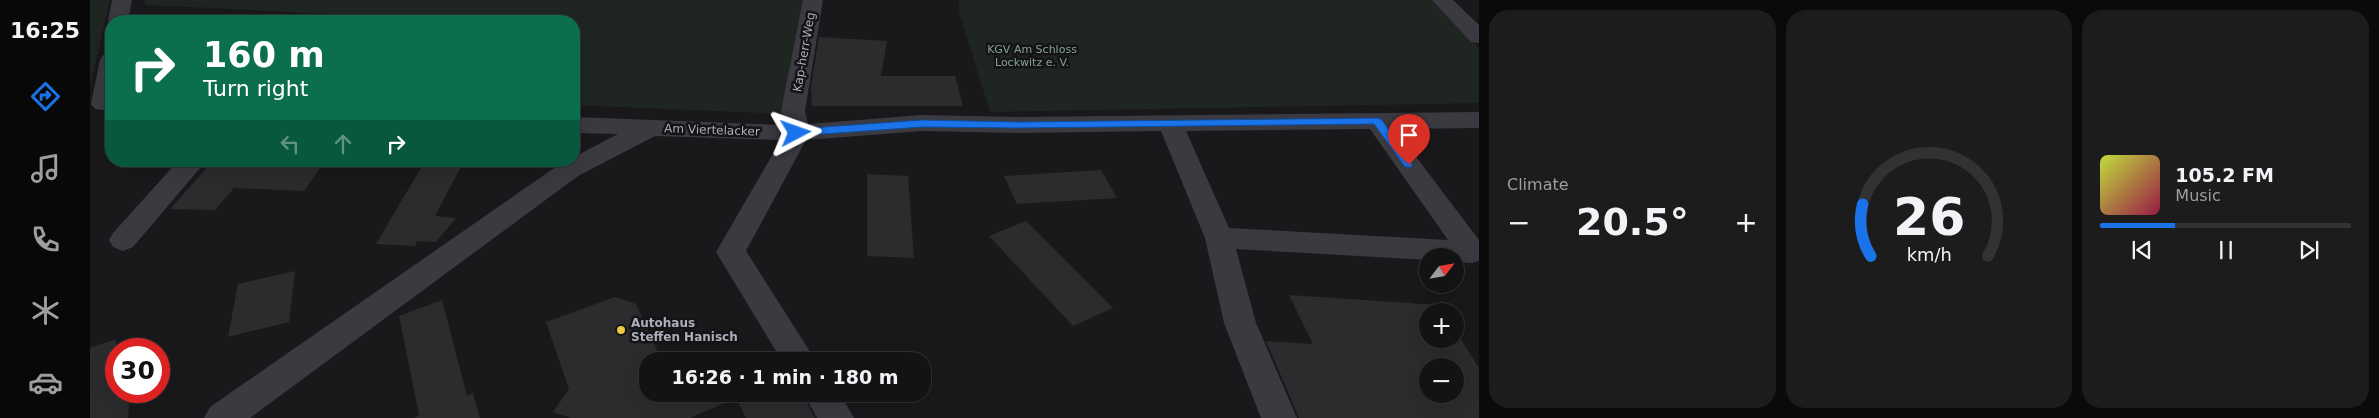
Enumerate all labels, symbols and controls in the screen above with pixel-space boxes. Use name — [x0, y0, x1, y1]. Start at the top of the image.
street label: Kap-herr-Weg — [790, 11, 818, 93]
text: 16:25 — [10, 18, 80, 43]
icon: right — [120, 35, 185, 100]
text: 160 m — [203, 35, 325, 75]
park label: KGV Am Schloss Lockwitz e. V. — [987, 43, 1077, 69]
text: Turn right — [203, 76, 308, 101]
icon: directions — [28, 79, 63, 114]
position arrow — [769, 106, 821, 158]
pin — [1388, 114, 1430, 165]
street label: Am Viertelacker — [664, 121, 760, 139]
icon: arrive — [1395, 121, 1423, 149]
icon: left — [276, 130, 304, 158]
icon: ahead — [329, 130, 357, 158]
icon: right — [382, 130, 410, 158]
icon: music — [28, 151, 63, 186]
text: 105.2 FM — [2175, 164, 2274, 186]
text: Climate — [1507, 175, 1569, 194]
text: Music — [2175, 186, 2221, 205]
text: 26 — [1893, 187, 1965, 247]
text: 20.5° — [1576, 200, 1689, 244]
text: − — [1507, 206, 1530, 239]
text: + — [1734, 206, 1758, 239]
icon: phone — [28, 222, 63, 257]
icon: previous — [2128, 236, 2156, 264]
icon: pause — [2212, 236, 2240, 264]
icon: next — [2295, 236, 2323, 264]
text: km/h — [1906, 244, 1952, 265]
north arrow — [1419, 248, 1464, 292]
map controls — [1419, 248, 1464, 403]
icon: climate — [28, 293, 63, 328]
button: + — [1419, 303, 1464, 348]
place label: Autohaus Steffen Hanisch — [631, 316, 738, 344]
marker: Autohaus Steffen Hanisch — [615, 324, 627, 336]
speed limit sign: 30 — [105, 338, 170, 403]
button: − — [1419, 358, 1464, 403]
icon: car — [28, 365, 63, 400]
text: 16:26 · 1 min · 180 m — [671, 366, 899, 388]

